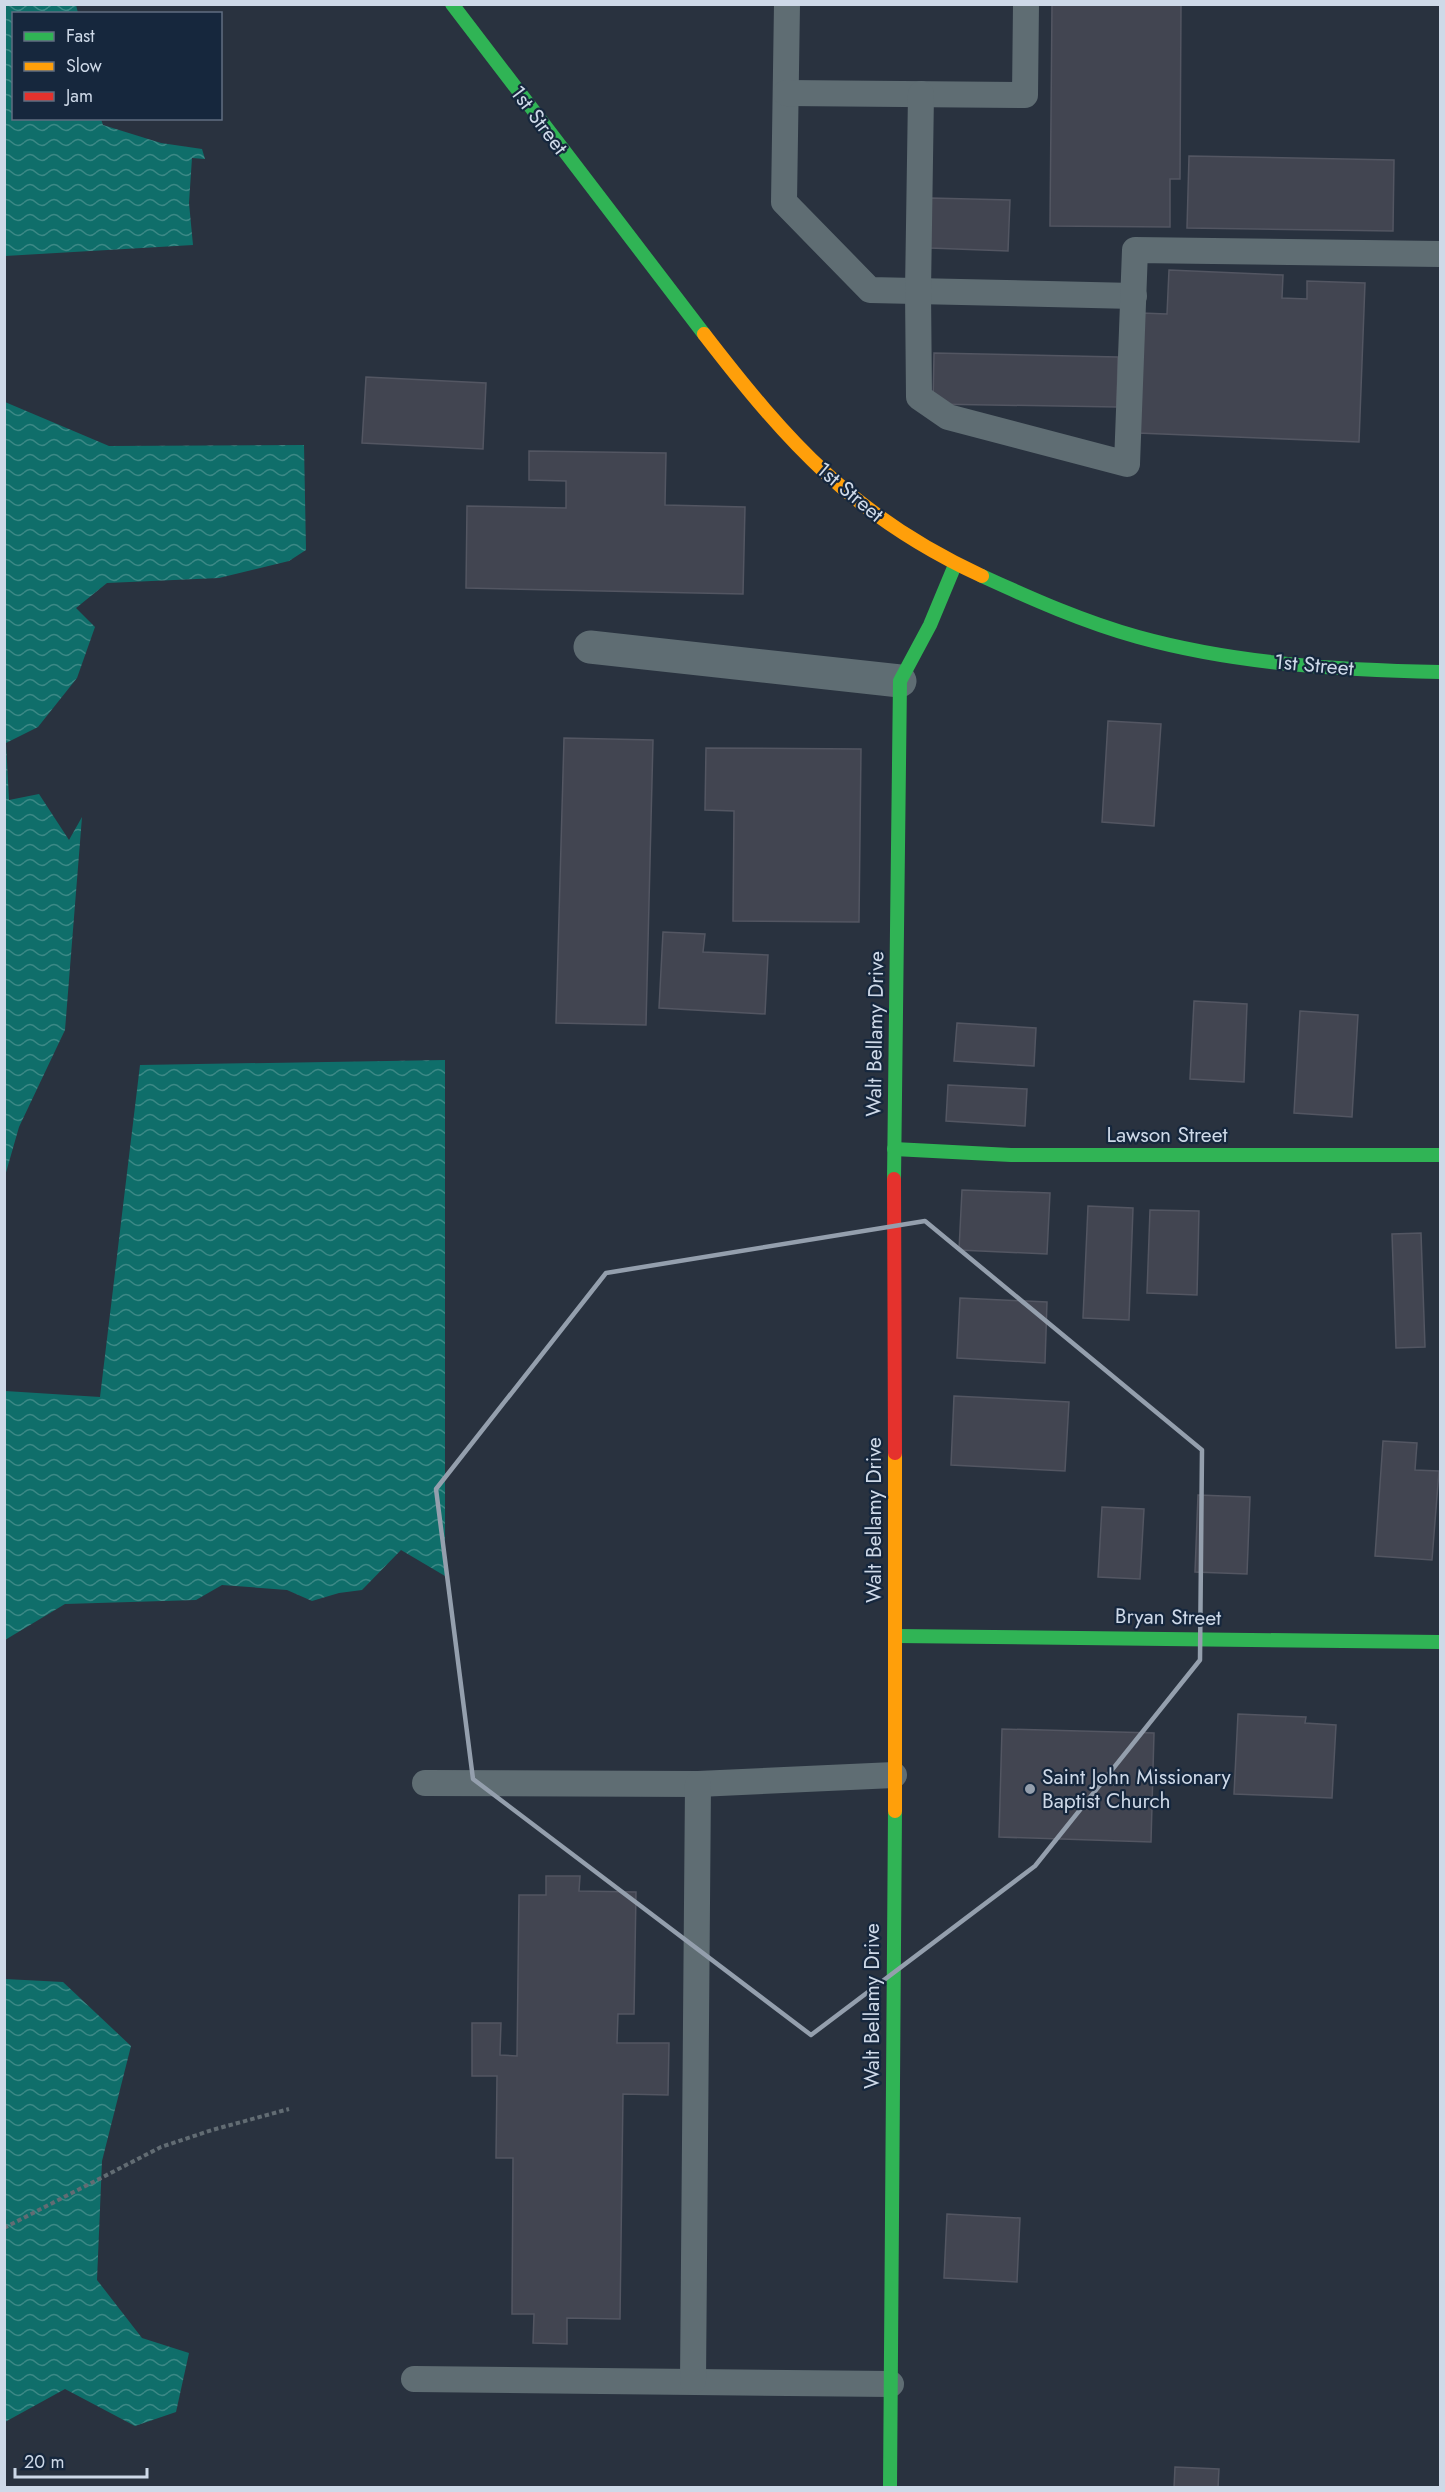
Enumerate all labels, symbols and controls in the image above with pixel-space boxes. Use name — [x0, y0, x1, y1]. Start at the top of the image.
legend — [12, 12, 222, 120]
text: Fast — [66, 23, 95, 49]
text: Slow — [66, 53, 103, 79]
street label: 1st Street — [503, 79, 575, 161]
text: Jam — [64, 83, 93, 109]
street label: 1st Street — [810, 455, 890, 529]
street label: 1st Street — [1273, 647, 1355, 683]
street label: Walt Bellamy Drive — [859, 951, 891, 1117]
street label: Lawson Street — [1106, 1120, 1228, 1150]
street label: Walt Bellamy Drive — [859, 1437, 889, 1603]
street label: Bryan Street — [1115, 1601, 1221, 1633]
place label: Saint John Missionary Baptist Church — [1042, 1762, 1232, 1816]
marker: Saint John Missionary Baptist Church — [1023, 1782, 1037, 1796]
street label: Walt Bellamy Drive — [857, 1923, 887, 2089]
scale bar — [15, 2441, 147, 2479]
text: 20 m — [24, 2449, 64, 2475]

